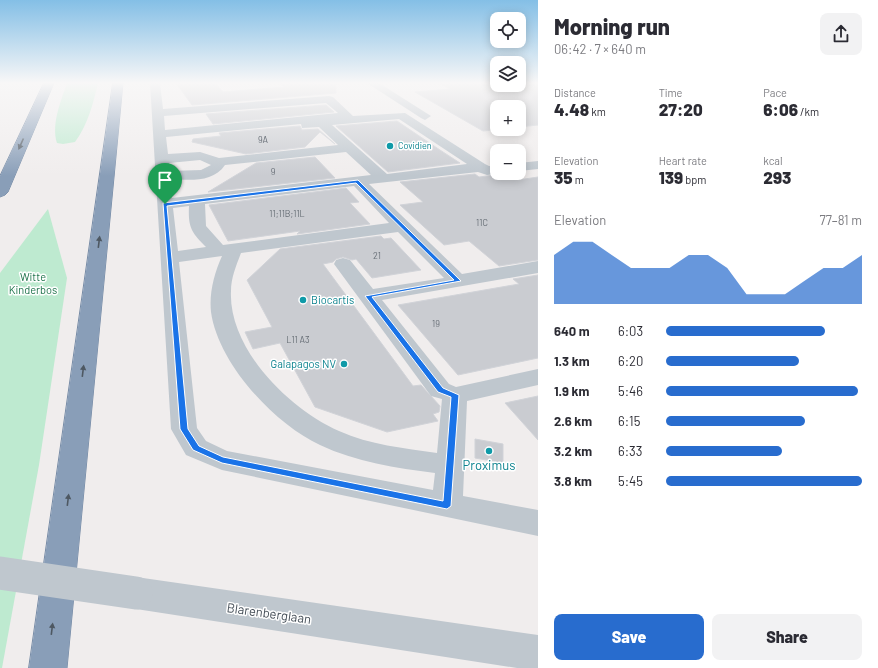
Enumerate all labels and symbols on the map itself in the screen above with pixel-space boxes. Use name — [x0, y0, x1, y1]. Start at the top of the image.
house number: 9A — [258, 134, 269, 145]
one-way arrow — [18, 138, 25, 150]
place label: Covidien — [398, 140, 432, 151]
marker: Covidien — [385, 141, 395, 151]
pin — [148, 163, 182, 204]
house number: 9 — [271, 166, 276, 177]
house number: 11;11B;11L — [269, 208, 305, 219]
house number: 11C — [476, 217, 488, 228]
one-way arrow — [96, 236, 102, 248]
house number: 21 — [373, 250, 381, 261]
park label: Witte Kinderbos — [9, 270, 57, 296]
place label: Biocartis — [311, 293, 354, 306]
marker: Biocartis — [298, 295, 308, 305]
house number: 19 — [432, 318, 440, 329]
house number: L11 A3 — [286, 334, 310, 345]
place label: Galapagos NV — [271, 357, 337, 370]
marker: Galapagos NV — [339, 359, 349, 369]
one-way arrow — [80, 365, 86, 377]
marker: Proximus — [484, 446, 494, 456]
place label: Proximus — [463, 457, 515, 473]
one-way arrow — [65, 494, 71, 506]
street label: Blarenberglaan — [226, 599, 312, 627]
one-way arrow — [49, 623, 56, 635]

